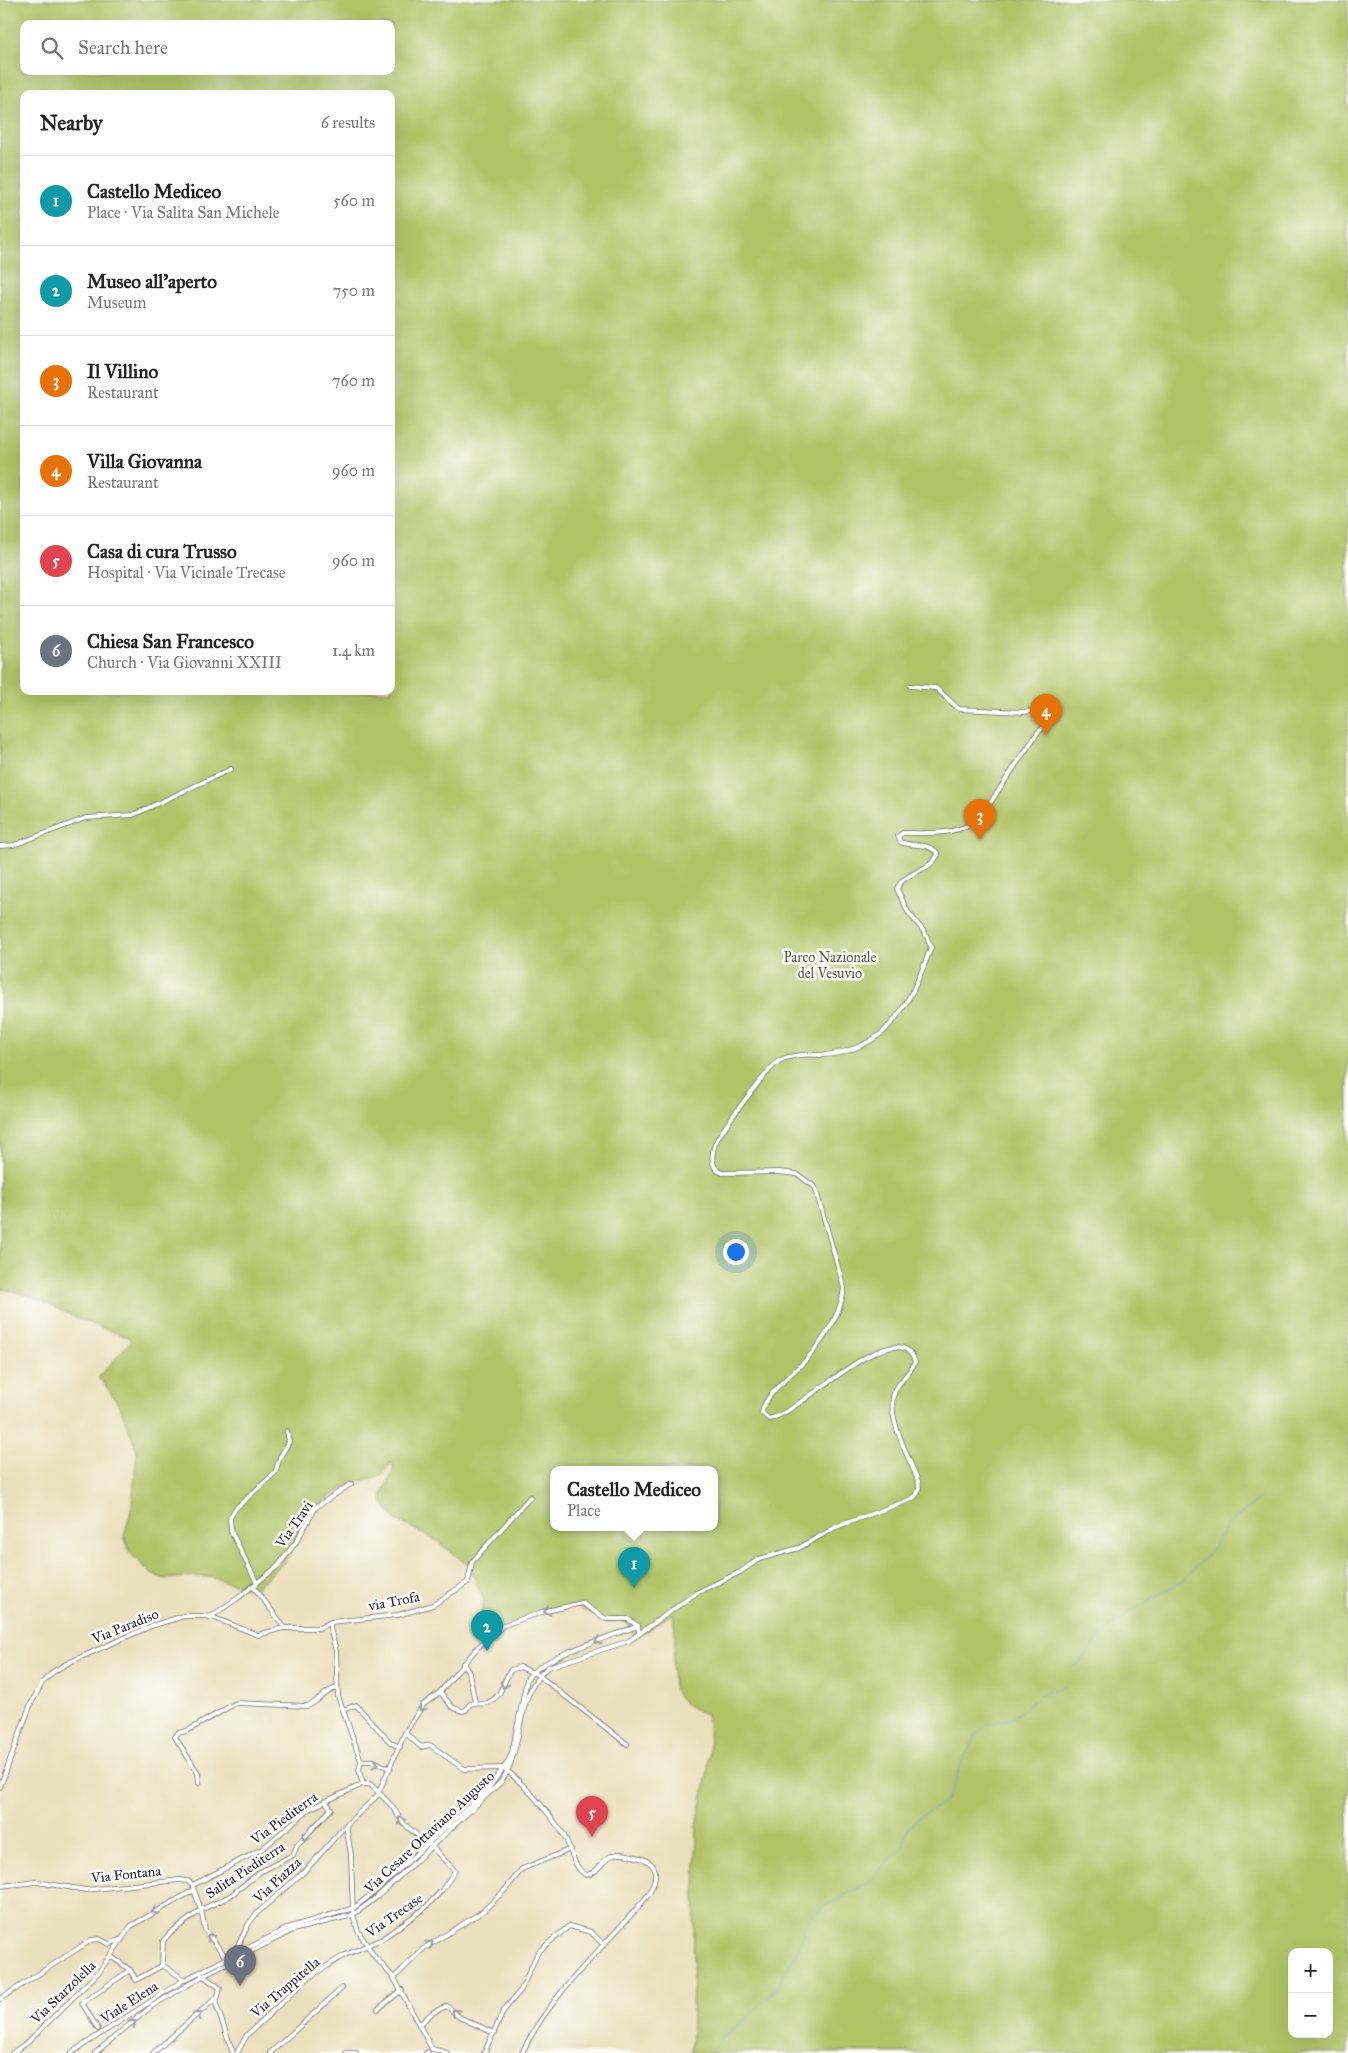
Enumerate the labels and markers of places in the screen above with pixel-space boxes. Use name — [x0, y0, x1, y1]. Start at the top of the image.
pin: 4 — [1030, 694, 1062, 735]
pin: 3 — [964, 799, 996, 840]
pin: 1 — [618, 1547, 650, 1588]
pin: 2 — [471, 1610, 503, 1651]
pin: 5 — [576, 1796, 608, 1837]
pin: 6 — [224, 1945, 256, 1986]

